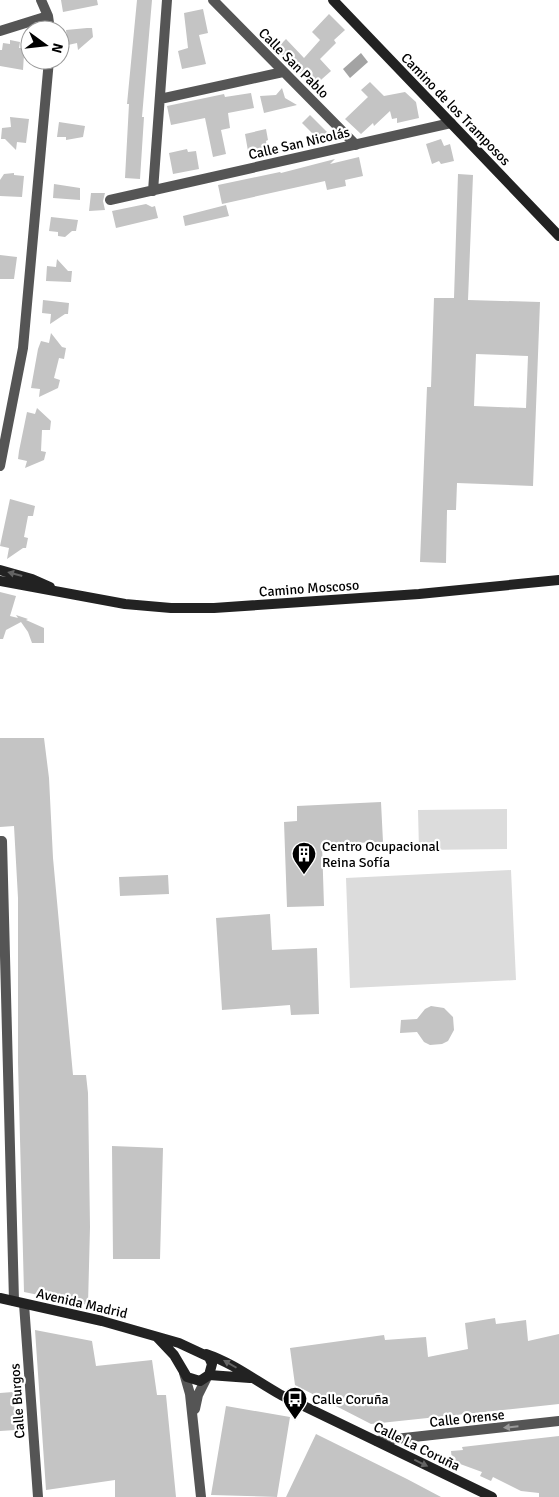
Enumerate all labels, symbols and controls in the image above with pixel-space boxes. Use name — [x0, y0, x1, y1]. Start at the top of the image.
north arrow — [20, 20, 70, 70]
street label: Calle San Pablo — [255, 25, 332, 102]
text: N — [48, 41, 67, 55]
street label: Camino de los Tramposos — [397, 49, 514, 169]
street label: Calle San Nicolás — [247, 124, 351, 163]
one-way arrow — [7, 570, 23, 578]
street label: Camino Moscoso — [258, 577, 360, 600]
place label: Centro Ocupacional Reina Sofía — [322, 838, 440, 871]
building icon: Centro Ocupacional Reina Sofía — [291, 841, 317, 875]
street label: Avenida Madrid — [35, 1285, 129, 1322]
one-way arrow — [223, 1359, 236, 1368]
street label: Calle Burgos — [6, 1363, 29, 1439]
bus stop icon: Calle Coruña — [282, 1386, 308, 1420]
place label: Calle Coruña — [312, 1391, 389, 1408]
street label: Calle Orense — [429, 1406, 505, 1431]
street label: Calle La Coruña — [371, 1418, 463, 1475]
one-way arrow — [502, 1423, 518, 1431]
one-way arrow — [414, 1459, 428, 1467]

